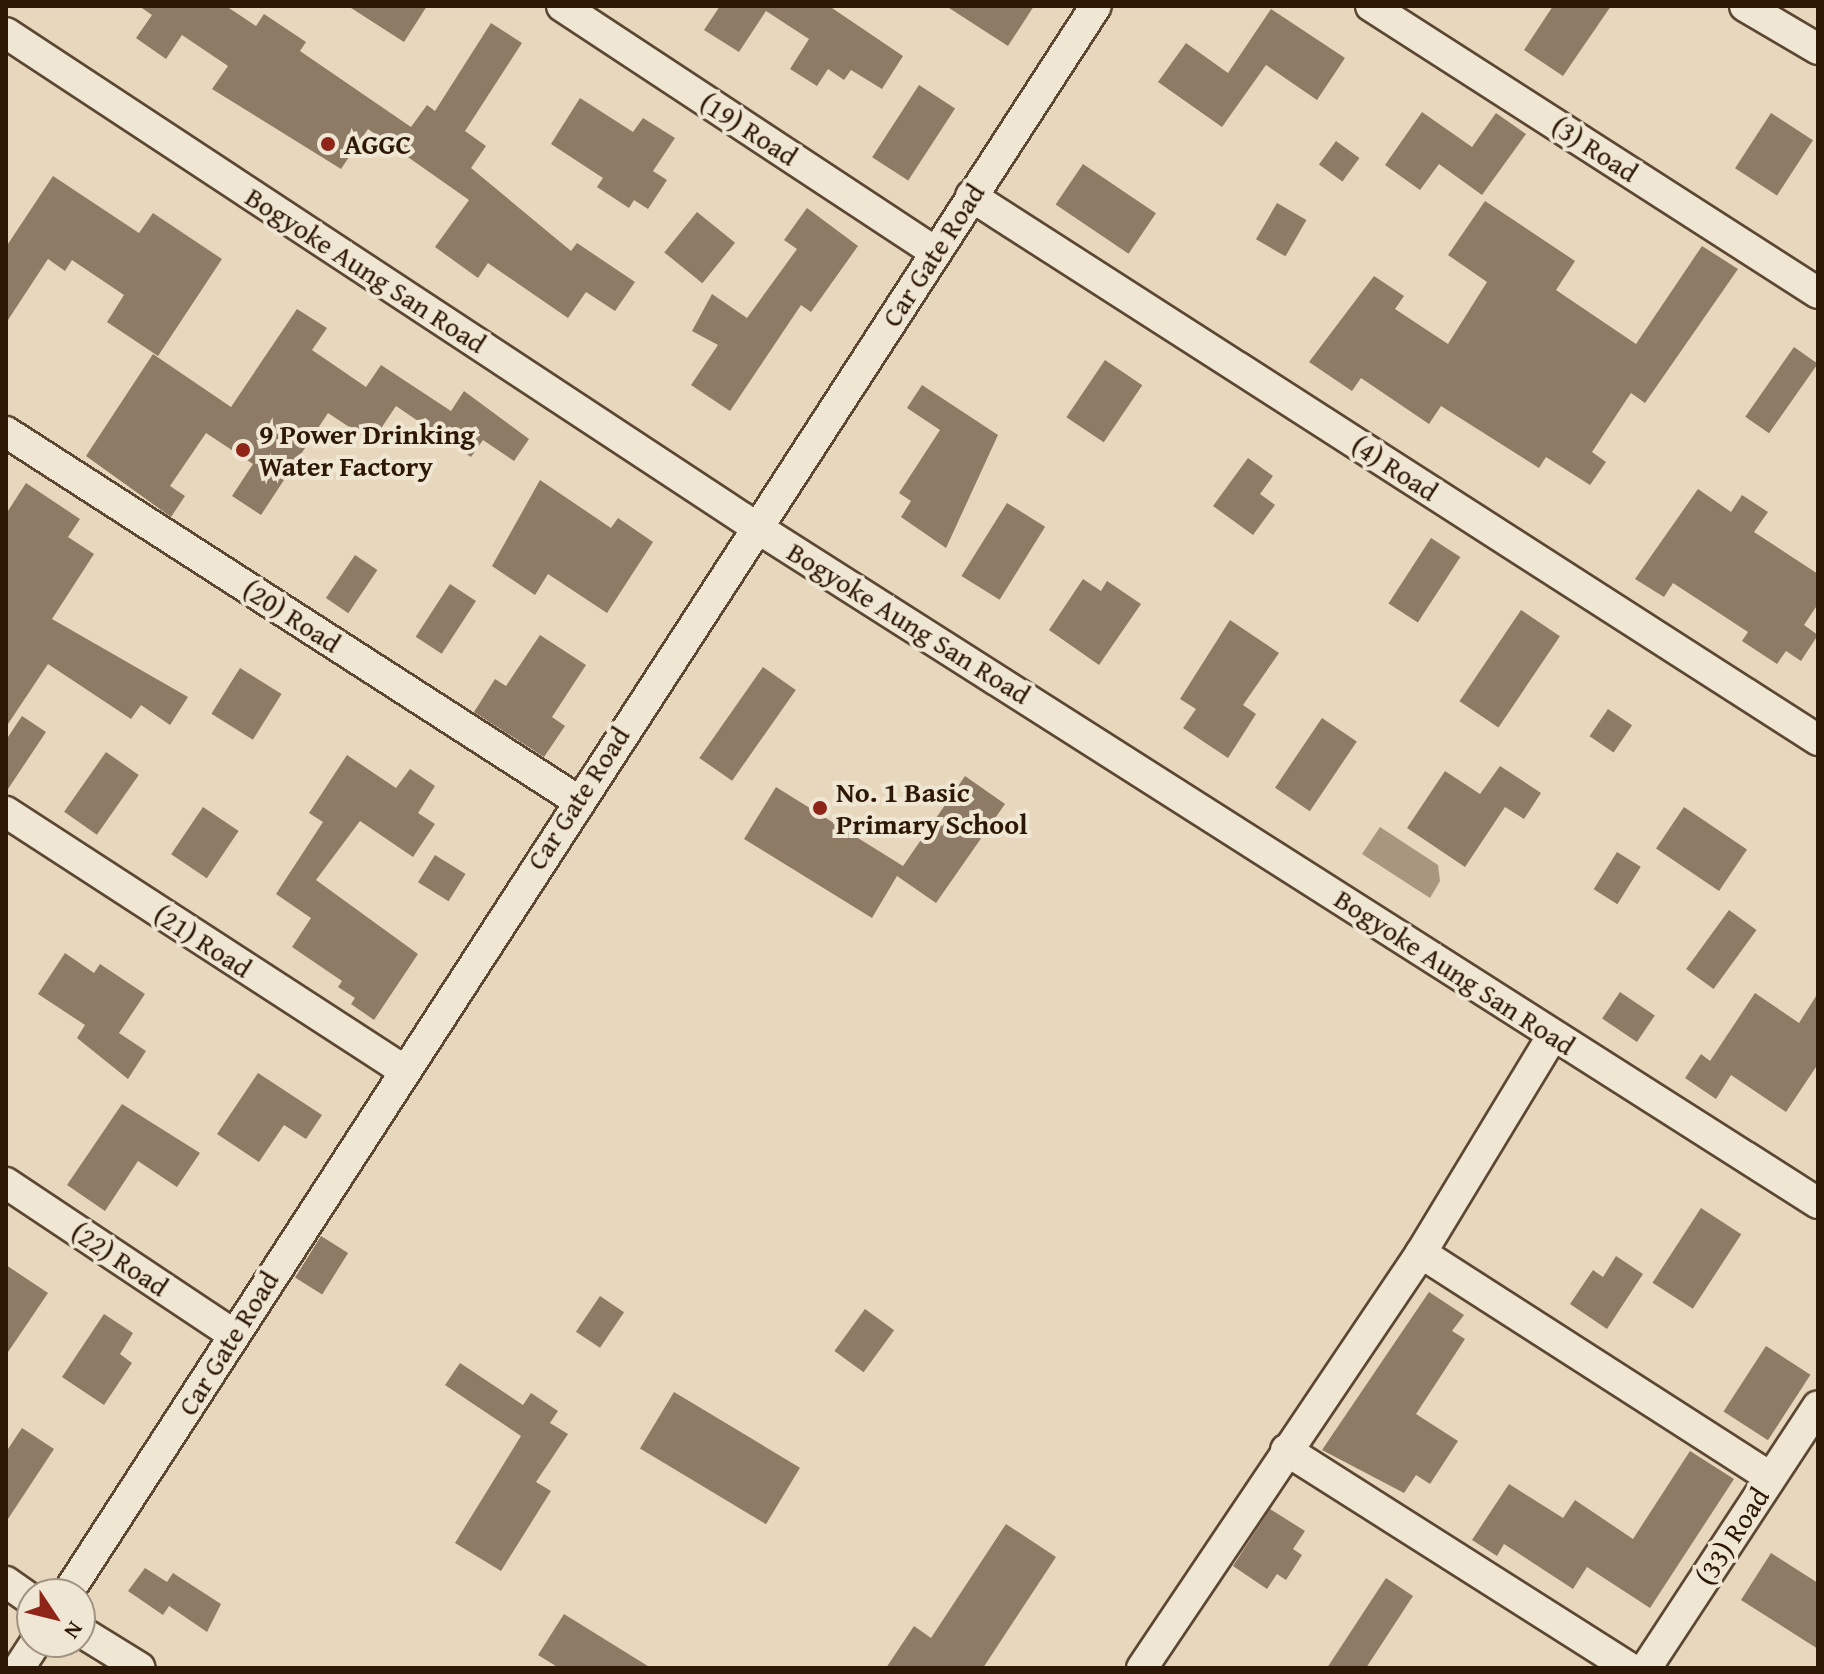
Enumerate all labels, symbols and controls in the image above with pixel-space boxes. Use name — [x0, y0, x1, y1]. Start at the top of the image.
street label: (19) Road — [694, 85, 804, 173]
street label: (3) Road — [1545, 109, 1645, 189]
place label: AGGC — [344, 127, 411, 161]
marker: AGGC — [319, 135, 337, 153]
street label: Car Gate Road — [874, 177, 992, 333]
street label: Bogyoke Aung San Road — [239, 180, 493, 360]
place label: 9 Power Drinking Water Factory — [259, 417, 475, 483]
street label: (4) Road — [1345, 428, 1445, 508]
marker: 9 Power Drinking Water Factory — [234, 441, 252, 459]
street label: Bogyoke Aung San Road — [781, 535, 1037, 711]
street label: (20) Road — [237, 572, 347, 660]
street label: Car Gate Road — [519, 720, 637, 876]
place label: No. 1 Basic Primary School — [836, 775, 1028, 841]
marker: No. 1 Basic Primary School — [811, 799, 829, 817]
street label: Bogyoke Aung San Road — [1328, 882, 1582, 1062]
street label: (21) Road — [148, 897, 258, 985]
street label: (22) Road — [65, 1214, 175, 1304]
street label: Car Gate Road — [170, 1265, 286, 1421]
street label: (33) Road — [1688, 1481, 1776, 1591]
north arrow — [16, 1578, 96, 1658]
text: N — [57, 1615, 91, 1646]

